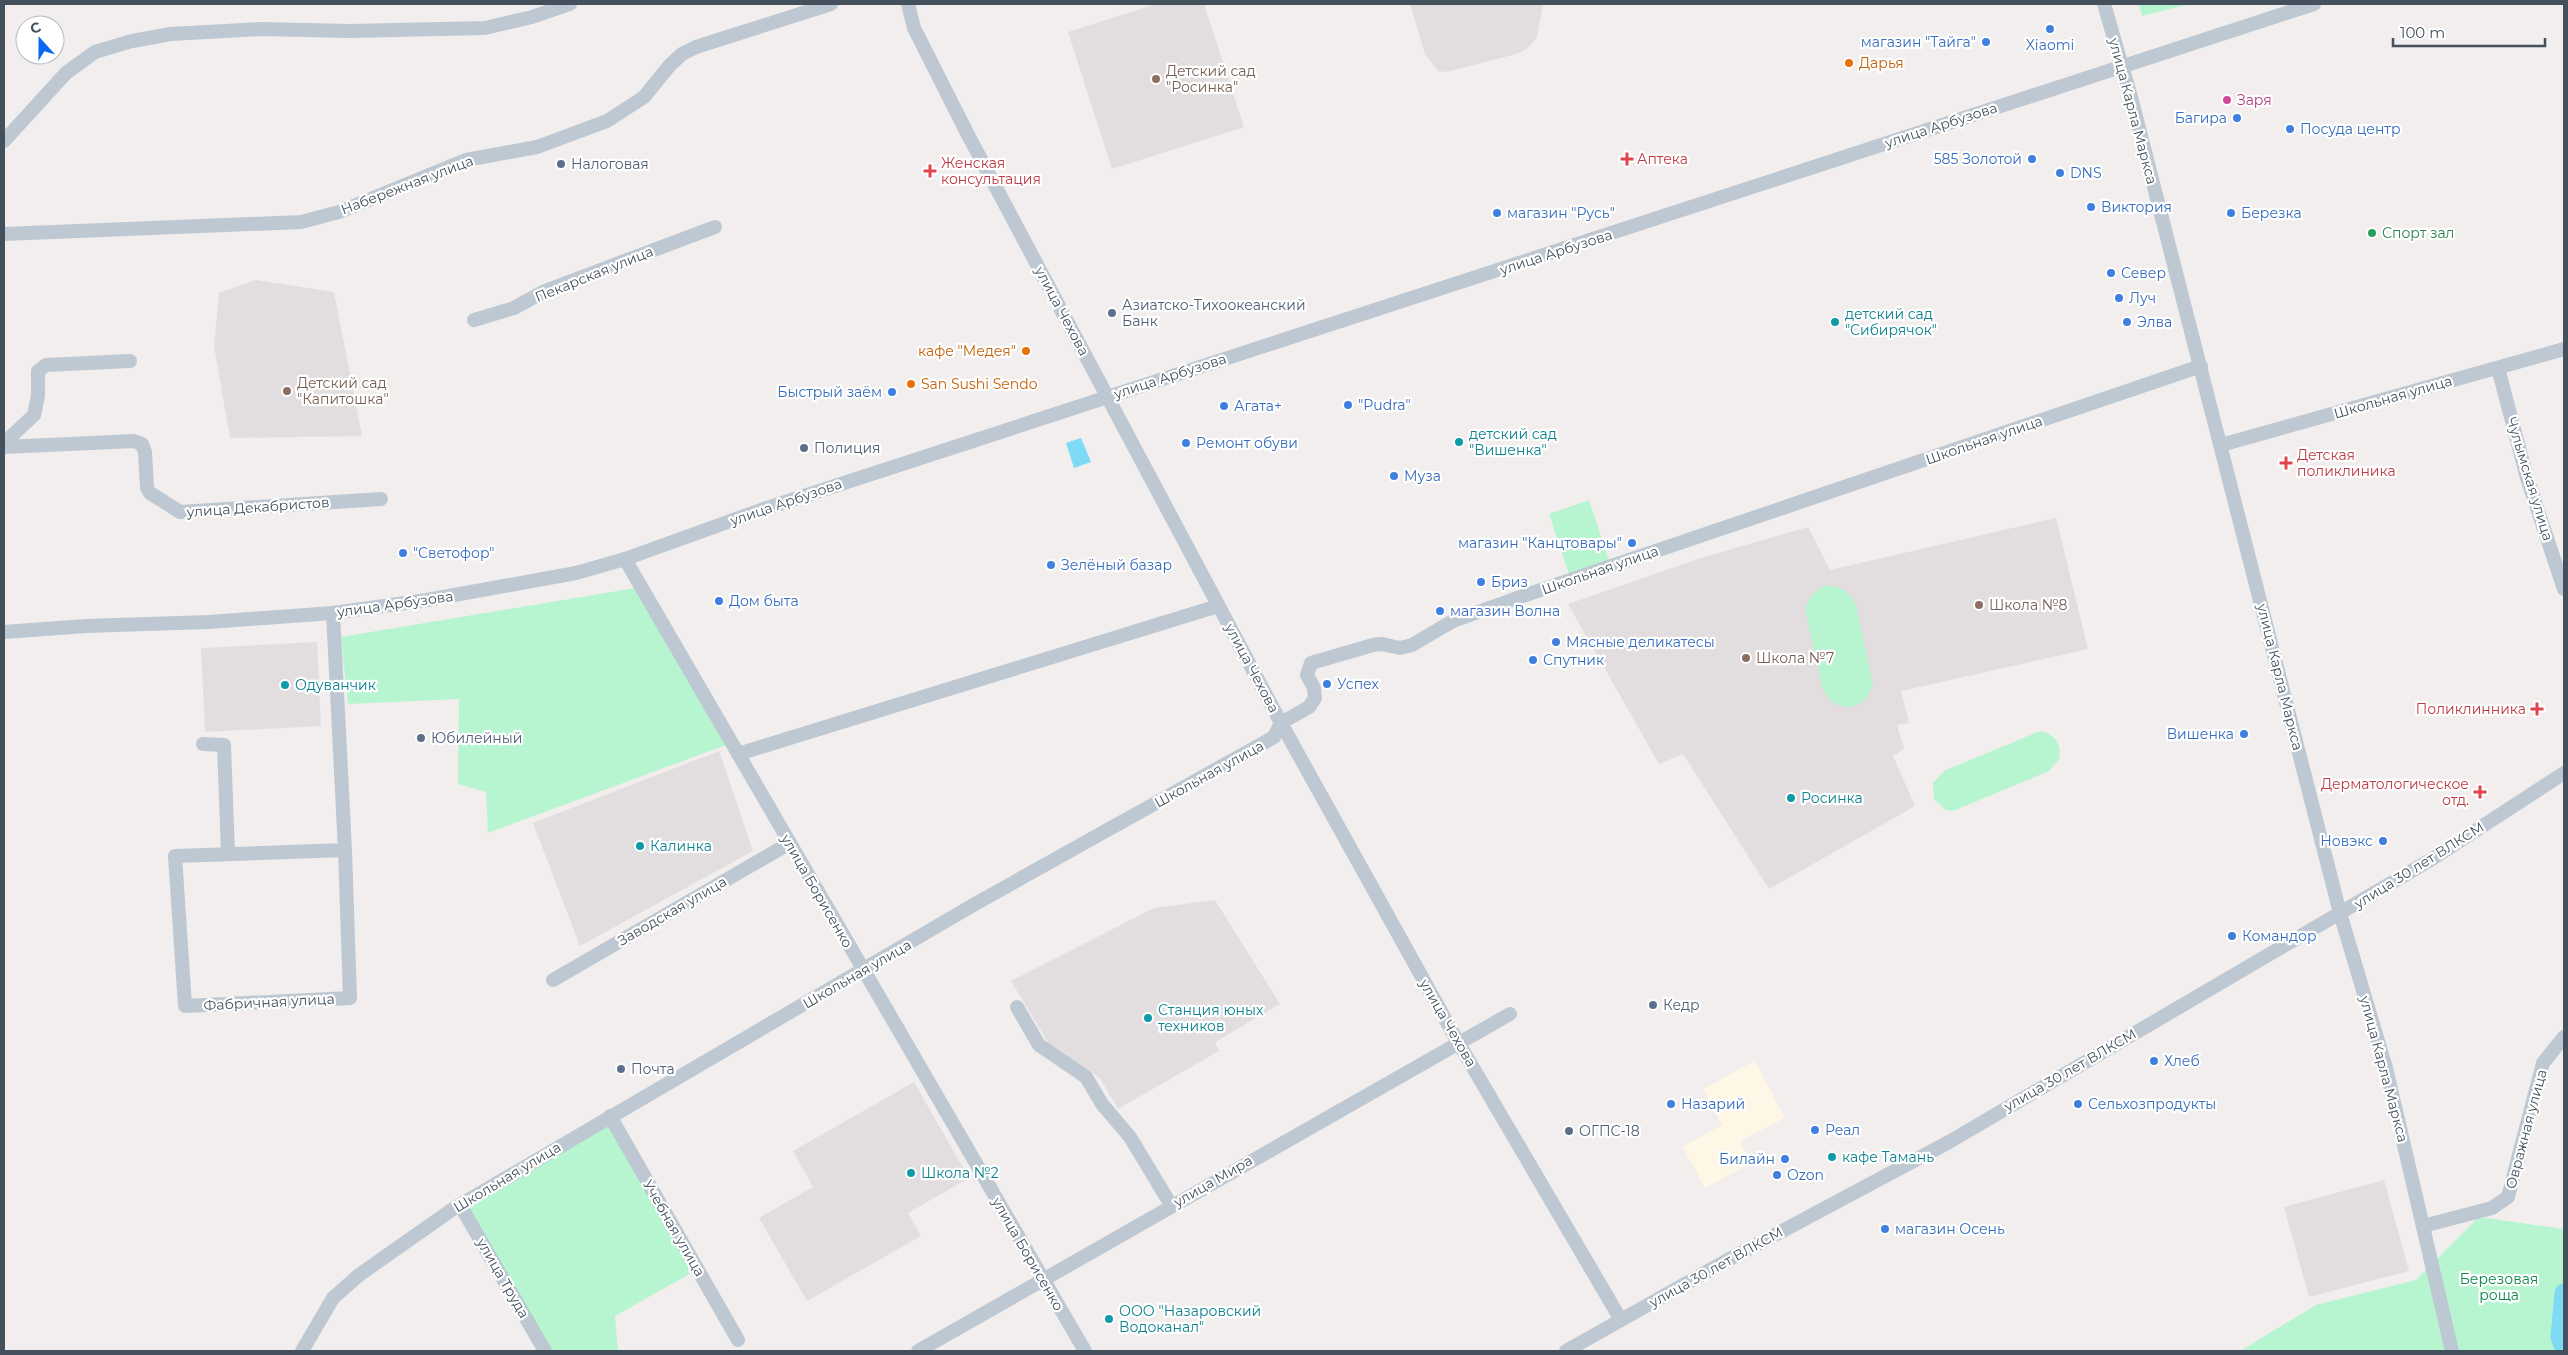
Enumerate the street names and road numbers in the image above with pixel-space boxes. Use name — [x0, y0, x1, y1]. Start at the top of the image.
street label: улица Карла Маркса — [2105, 35, 2161, 186]
street label: улица Арбузова — [1881, 98, 2000, 152]
street label: Набережная улица — [338, 151, 476, 219]
street label: улица Арбузова — [1496, 225, 1615, 279]
street label: Пекарская улица — [532, 242, 656, 306]
street label: улица Чехова — [1030, 262, 1093, 359]
street label: улица Арбузова — [1110, 349, 1229, 403]
street label: Школьная улица — [2332, 371, 2454, 423]
street label: Школьная улица — [1923, 412, 2045, 468]
street label: Чулымская улица — [2503, 415, 2557, 543]
street label: улица Арбузова — [727, 474, 844, 530]
street label: улица Декабристов — [185, 493, 330, 521]
street label: Школьная улица — [1539, 542, 1661, 598]
street label: улица Арбузова — [335, 587, 454, 621]
street label: улица Карла Маркса — [2253, 601, 2307, 752]
street label: улица Чехова — [1220, 619, 1283, 716]
street label: Школьная улица — [1151, 736, 1267, 812]
street label: улица 30 лет ВЛКСМ — [2350, 818, 2487, 913]
street label: улица Борисенко — [777, 830, 857, 951]
street label: Заводская улица — [614, 872, 730, 950]
street label: Школьная улица — [800, 936, 914, 1012]
street label: улица Чехова — [1415, 975, 1480, 1070]
street label: Фабричная улица — [203, 990, 335, 1014]
street label: улица Карла Маркса — [2356, 993, 2412, 1144]
street label: улица 30 лет ВЛКСМ — [2000, 1025, 2139, 1116]
street label: Овражная улица — [2501, 1067, 2551, 1191]
street label: Школьная улица — [450, 1138, 564, 1216]
street label: улица Мира — [1169, 1151, 1256, 1211]
street label: Учебная улица — [639, 1176, 709, 1280]
street label: улица Борисенко — [988, 1193, 1068, 1314]
street label: улица 30 лет ВЛКСМ — [1645, 1223, 1786, 1312]
street label: улица Труда — [472, 1234, 533, 1321]

